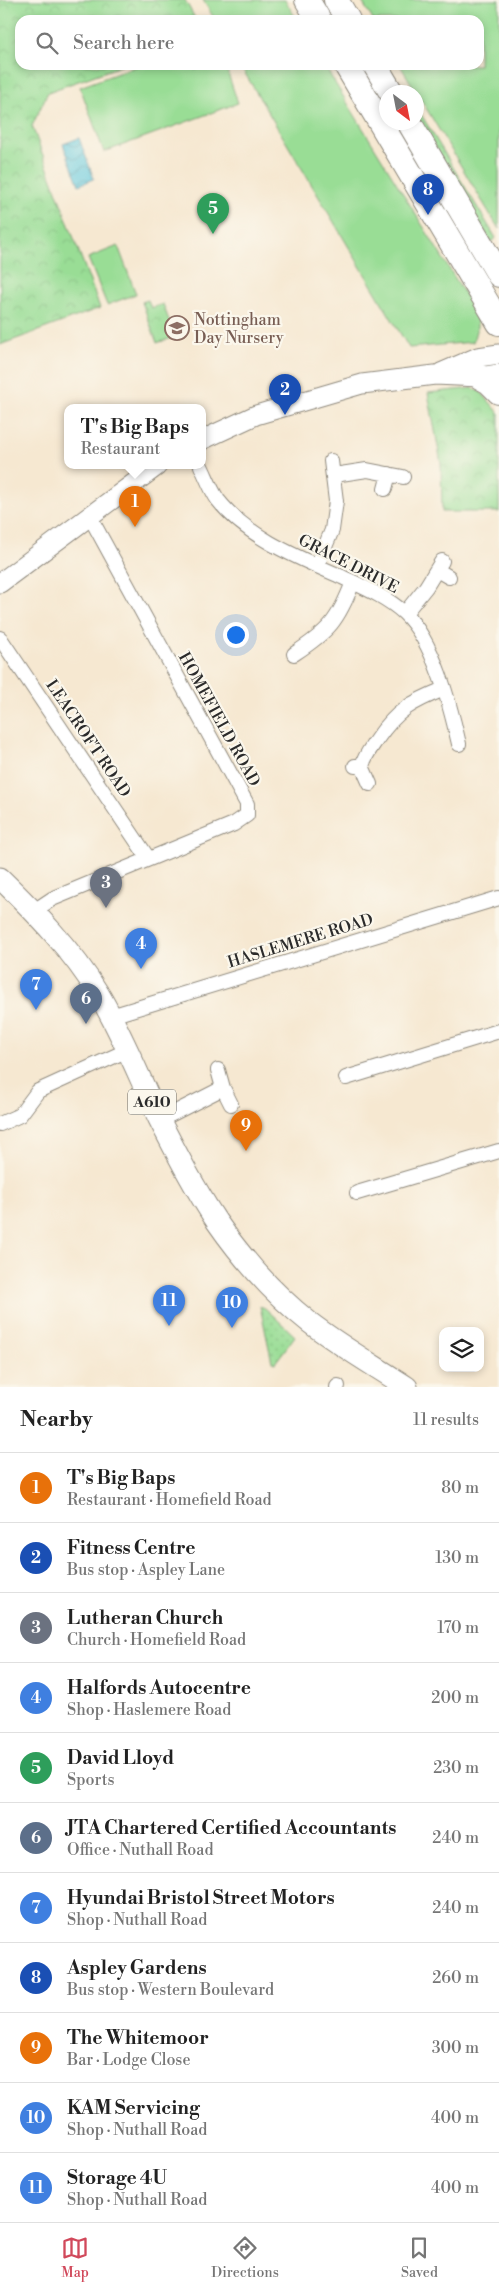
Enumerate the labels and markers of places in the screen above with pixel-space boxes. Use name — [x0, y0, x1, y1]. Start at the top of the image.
pin: 8 — [412, 174, 444, 215]
pin: 5 — [197, 193, 229, 234]
place label: Nottingham Day Nursery — [194, 310, 284, 348]
school or university icon: Nottingham Day Nursery — [164, 315, 190, 341]
pin: 2 — [269, 374, 301, 415]
pin: 1 — [119, 486, 151, 527]
pin: 3 — [90, 867, 122, 908]
pin: 4 — [125, 928, 157, 969]
pin: 7 — [20, 969, 52, 1010]
pin: 6 — [70, 983, 102, 1024]
pin: 9 — [230, 1110, 262, 1151]
pin: 11 — [153, 1285, 185, 1326]
pin: 10 — [216, 1287, 248, 1328]

